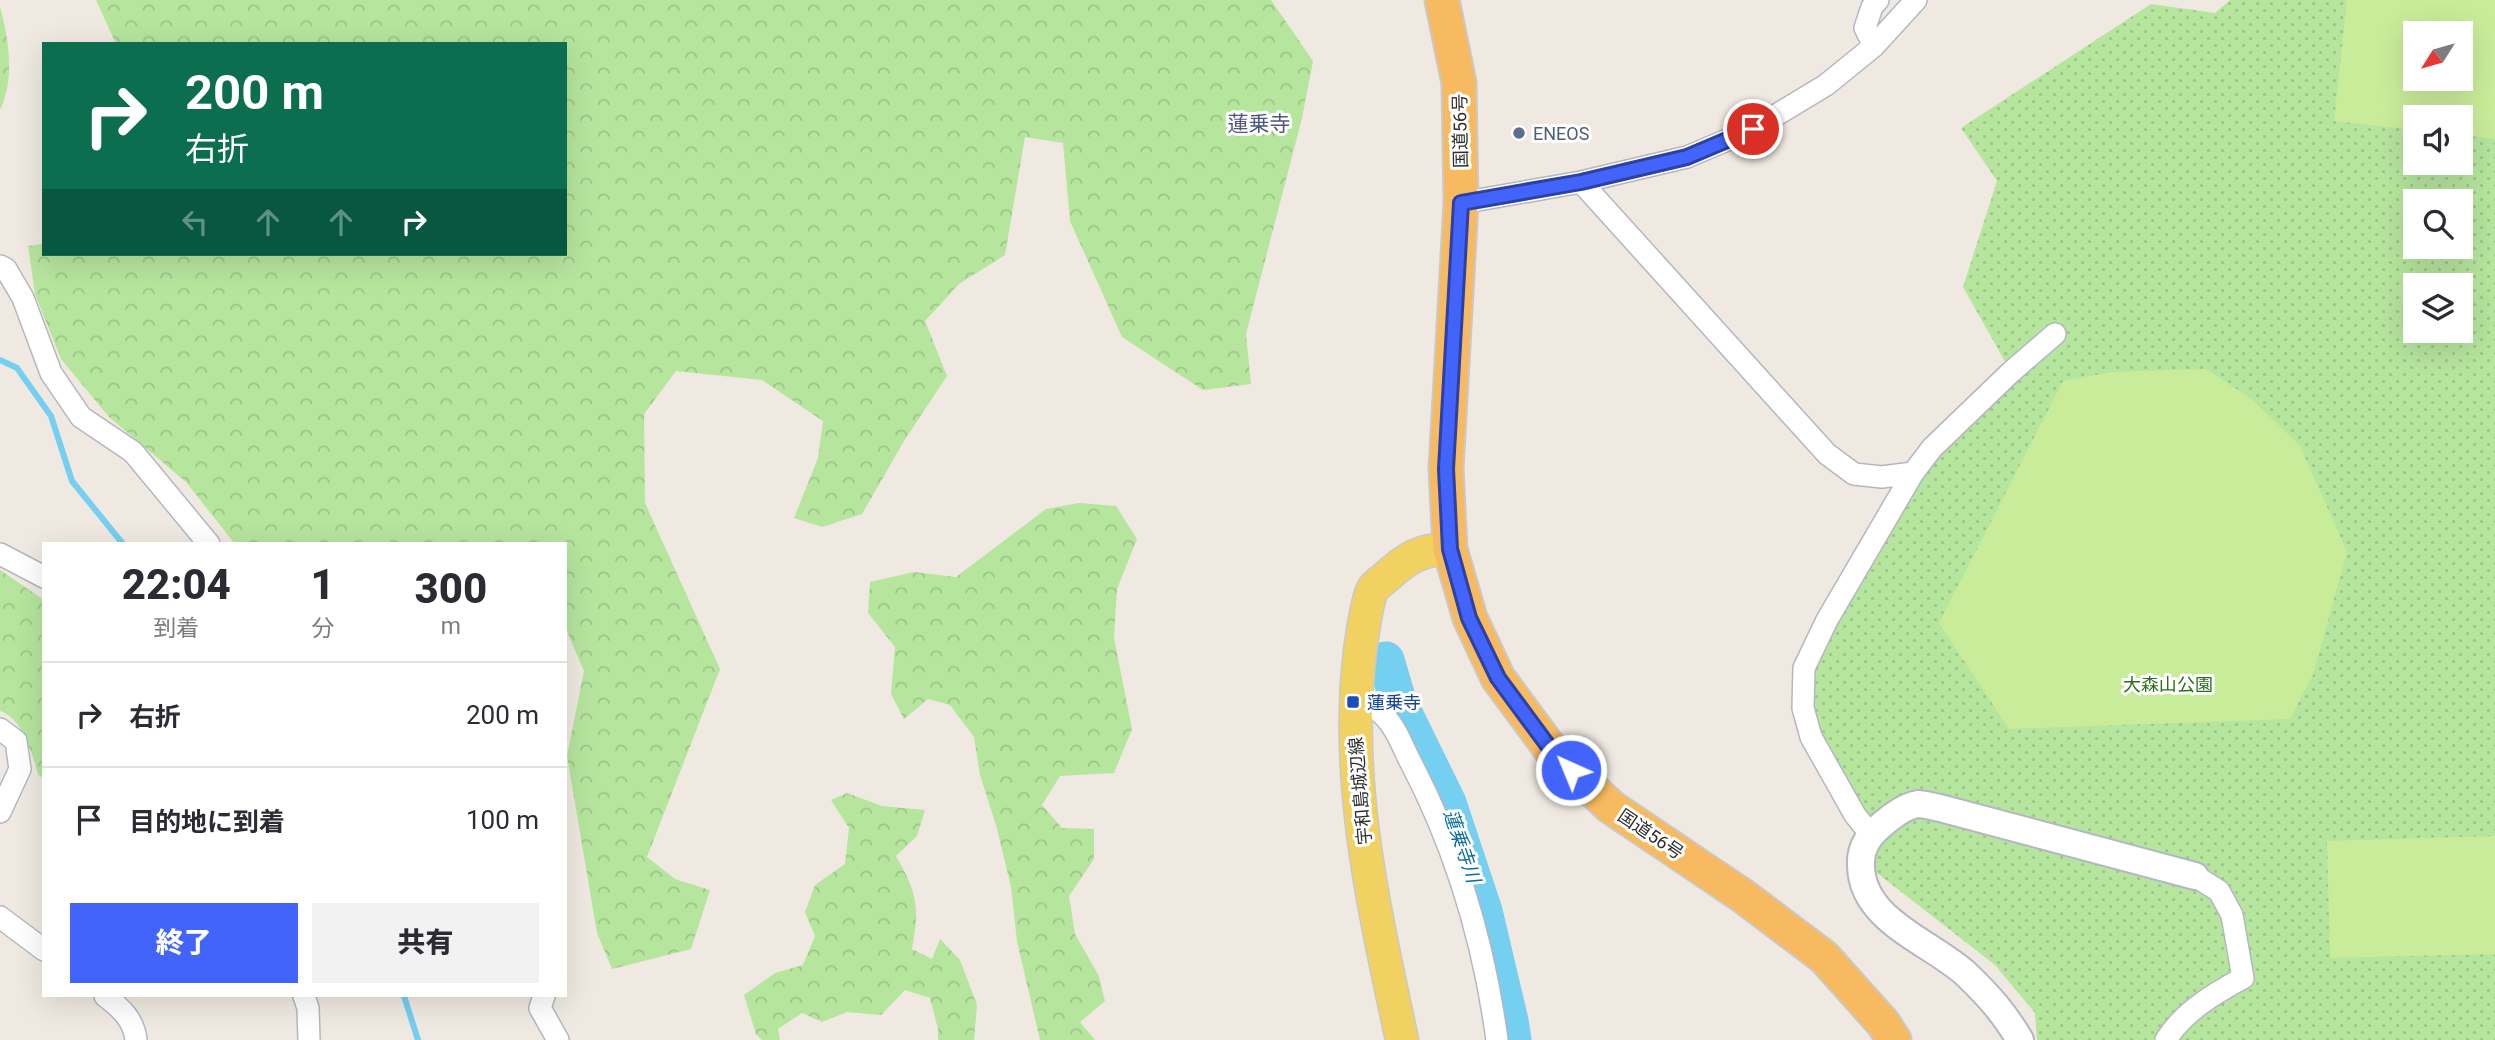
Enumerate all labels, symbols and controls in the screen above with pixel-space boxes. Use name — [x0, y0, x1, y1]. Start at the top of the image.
north arrow — [2403, 21, 2473, 91]
map controls — [2403, 21, 2473, 343]
text: 200 m — [185, 64, 324, 121]
icon: right — [70, 70, 161, 161]
street label: 国道56号 — [1449, 94, 1471, 168]
pin — [1723, 99, 1783, 159]
button: sound — [2403, 105, 2473, 175]
icon: arrive — [1734, 110, 1772, 148]
district label: 蓮乗寺 — [1228, 112, 1291, 136]
place label: ENEOS — [1533, 123, 1590, 144]
marker: ENEOS — [1511, 125, 1527, 141]
text: 右折 — [185, 130, 249, 168]
button: search — [2403, 189, 2473, 259]
icon: left — [176, 203, 214, 241]
icon: ahead — [249, 203, 287, 241]
icon: ahead — [322, 203, 360, 241]
icon: right — [395, 203, 433, 241]
button: layers — [2403, 273, 2473, 343]
text: 22:04 — [122, 560, 231, 609]
text: 1 — [311, 560, 335, 609]
text: 300 — [415, 564, 487, 613]
text: m — [441, 613, 461, 640]
text: 到着 — [153, 615, 199, 642]
text: 分 — [311, 615, 334, 642]
park label: 大森山公園 — [2123, 674, 2213, 695]
place label: 蓮乗寺 — [1367, 692, 1421, 713]
marker: 蓮乗寺 — [1345, 694, 1361, 710]
icon: right — [70, 696, 108, 734]
text: 200 m — [466, 700, 539, 730]
text: 右折 — [129, 702, 181, 732]
position arrow — [1534, 733, 1608, 807]
street label: 宇和島城辺線 — [1345, 736, 1375, 846]
icon: arrive — [70, 801, 108, 839]
text: 100 m — [466, 805, 539, 835]
street label: 国道56号 — [1614, 805, 1688, 863]
water label: 蓮乗寺川 — [1439, 806, 1486, 888]
text: 目的地に到着 — [129, 807, 285, 837]
button: 終了 — [70, 903, 298, 983]
button: 共有 — [312, 903, 539, 983]

